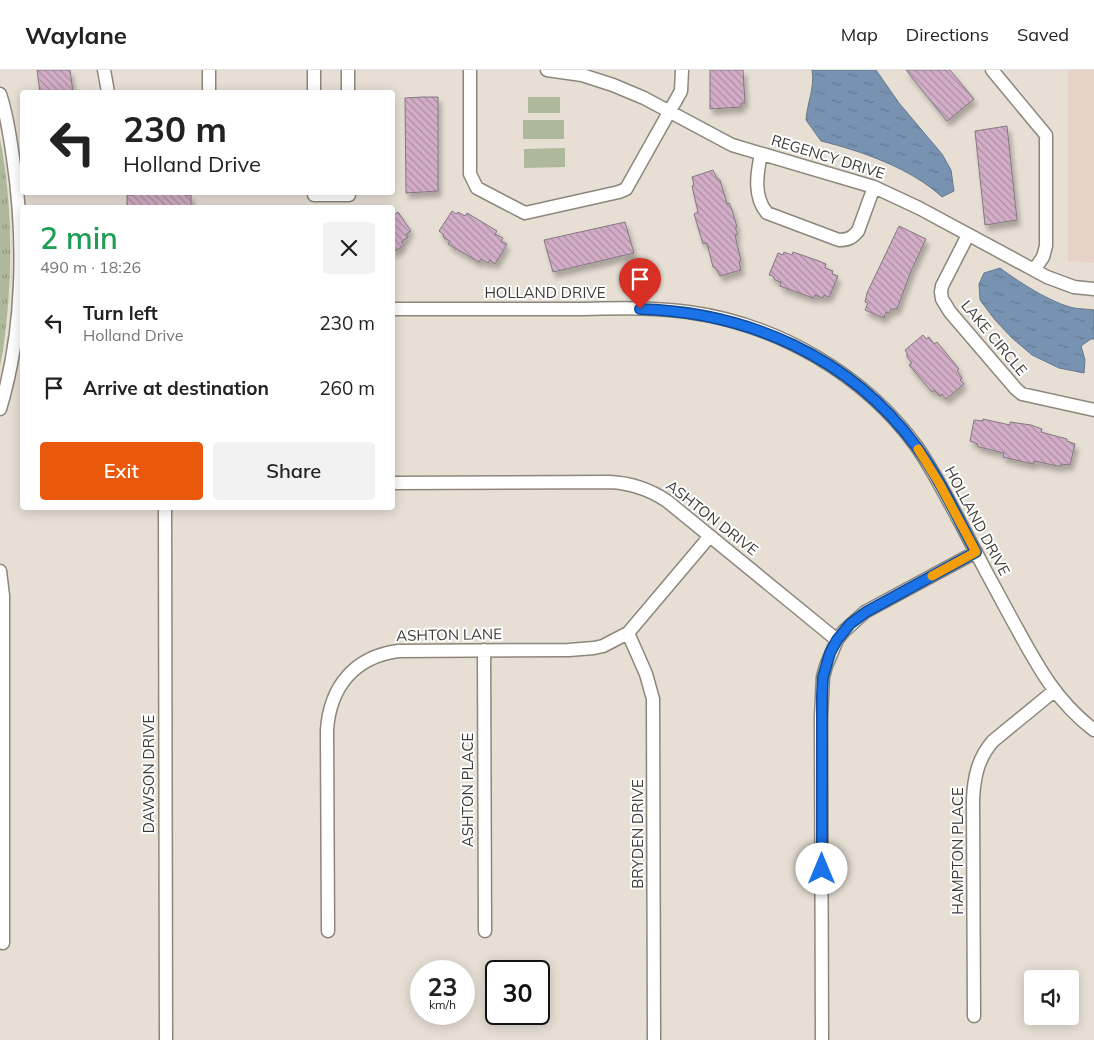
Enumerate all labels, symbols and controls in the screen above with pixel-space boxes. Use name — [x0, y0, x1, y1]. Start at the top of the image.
text: Waylane — [25, 20, 127, 50]
text: Map — [841, 23, 878, 46]
text: Directions — [906, 23, 989, 46]
text: Saved — [1017, 23, 1069, 46]
text: 230 m — [123, 107, 227, 151]
icon: left — [40, 110, 105, 175]
street label: REGENCY DRIVE — [769, 130, 887, 183]
text: Holland Drive — [123, 150, 261, 178]
text: 2 min — [40, 219, 118, 257]
button: close — [323, 222, 375, 274]
text: 490 m · 18:26 — [40, 257, 141, 277]
pin — [619, 258, 661, 309]
icon: arrive — [626, 265, 654, 293]
street label: HOLLAND DRIVE — [484, 283, 606, 302]
street label: LAKE CIRCLE — [957, 296, 1032, 379]
text: Turn left — [83, 301, 158, 325]
icon: left — [40, 309, 68, 337]
text: 230 m — [319, 311, 375, 335]
text: Holland Drive — [83, 325, 183, 345]
icon: arrive — [40, 374, 68, 402]
text: Arrive at destination — [83, 376, 269, 400]
text: 260 m — [319, 376, 375, 400]
button: Exit — [40, 442, 203, 500]
button: Share — [213, 442, 375, 500]
street label: HOLLAND DRIVE — [941, 463, 1014, 579]
street label: ASHTON DRIVE — [662, 476, 762, 560]
street label: ASHTON LANE — [396, 624, 502, 645]
street label: DAWSON DRIVE — [139, 715, 158, 833]
street label: ASHTON PLACE — [458, 733, 477, 847]
street label: BRYDEN DRIVE — [628, 779, 647, 889]
street label: HAMPTON PLACE — [948, 787, 967, 915]
position arrow — [795, 842, 847, 894]
speed limit sign: 30 — [485, 960, 550, 1025]
map controls — [1024, 970, 1079, 1025]
button: sound — [1024, 970, 1079, 1025]
text: 23 — [427, 971, 458, 1002]
text: km/h — [429, 997, 456, 1012]

